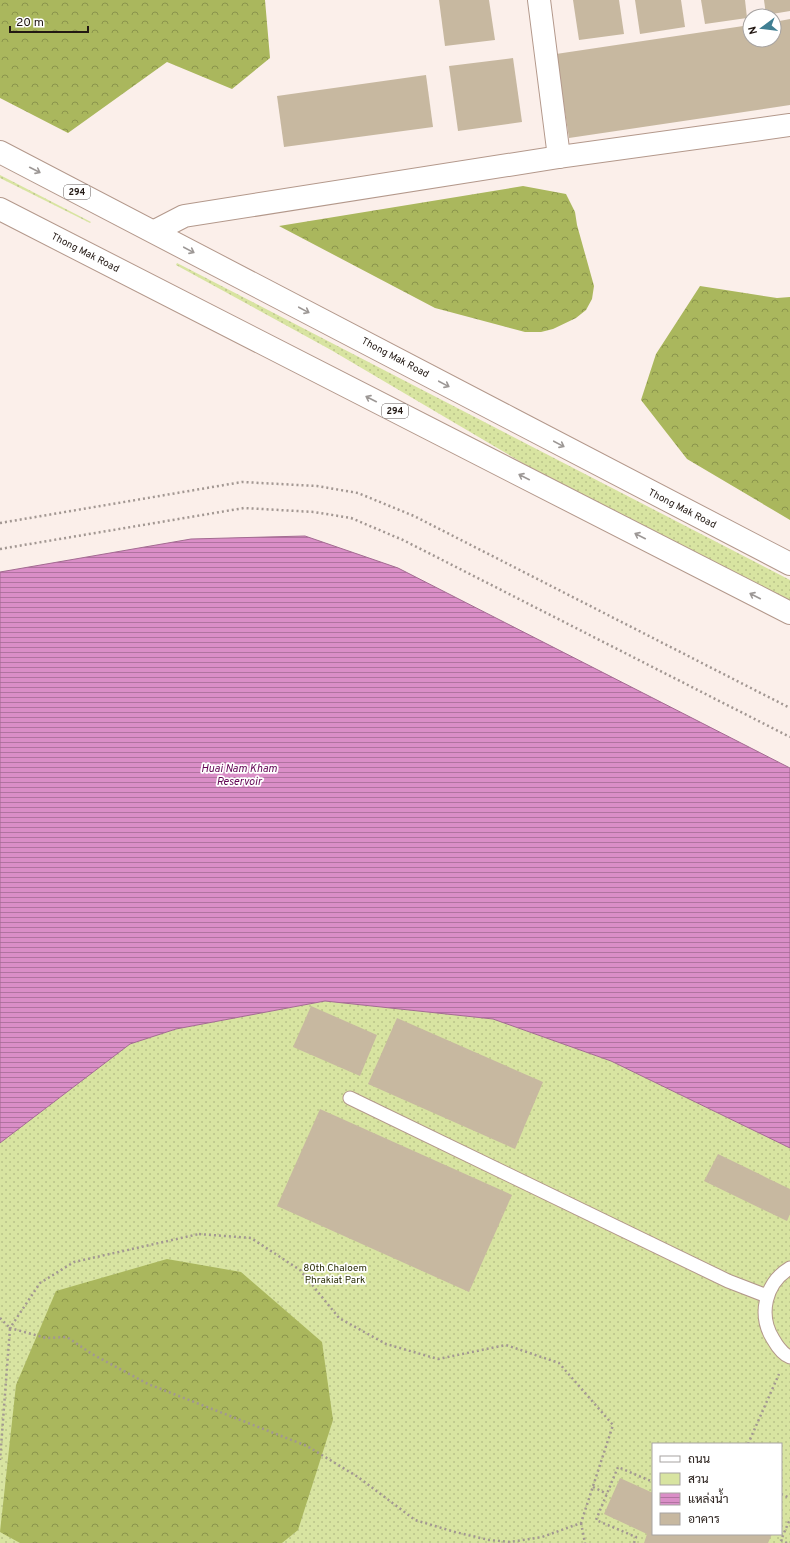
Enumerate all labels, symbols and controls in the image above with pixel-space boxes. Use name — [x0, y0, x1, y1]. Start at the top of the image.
scale bar — [10, 8, 88, 34]
north arrow — [742, 8, 782, 48]
text: 20 m — [16, 15, 44, 31]
text: N — [746, 25, 761, 36]
one-way arrow — [28, 167, 40, 174]
road number: 294 — [64, 185, 90, 199]
street label: Thong Mak Road — [49, 230, 121, 276]
one-way arrow — [183, 246, 195, 254]
one-way arrow — [298, 307, 310, 314]
street label: Thong Mak Road — [359, 335, 431, 381]
one-way arrow — [438, 380, 450, 388]
one-way arrow — [365, 395, 377, 402]
road number: 294 — [382, 404, 408, 418]
one-way arrow — [553, 441, 565, 449]
one-way arrow — [518, 473, 530, 480]
street label: Thong Mak Road — [646, 486, 718, 532]
one-way arrow — [634, 532, 646, 539]
one-way arrow — [750, 591, 762, 599]
water label: Huai Nam Kham Reservoir — [201, 762, 277, 789]
park label: 80th Chaloem Phrakiat Park — [303, 1262, 367, 1287]
legend — [652, 1443, 782, 1535]
text: ถนน — [688, 1452, 711, 1468]
text: สวน — [688, 1472, 709, 1488]
text: แหล่งน้ำ — [688, 1488, 728, 1508]
text: อาคาร — [688, 1512, 720, 1528]

